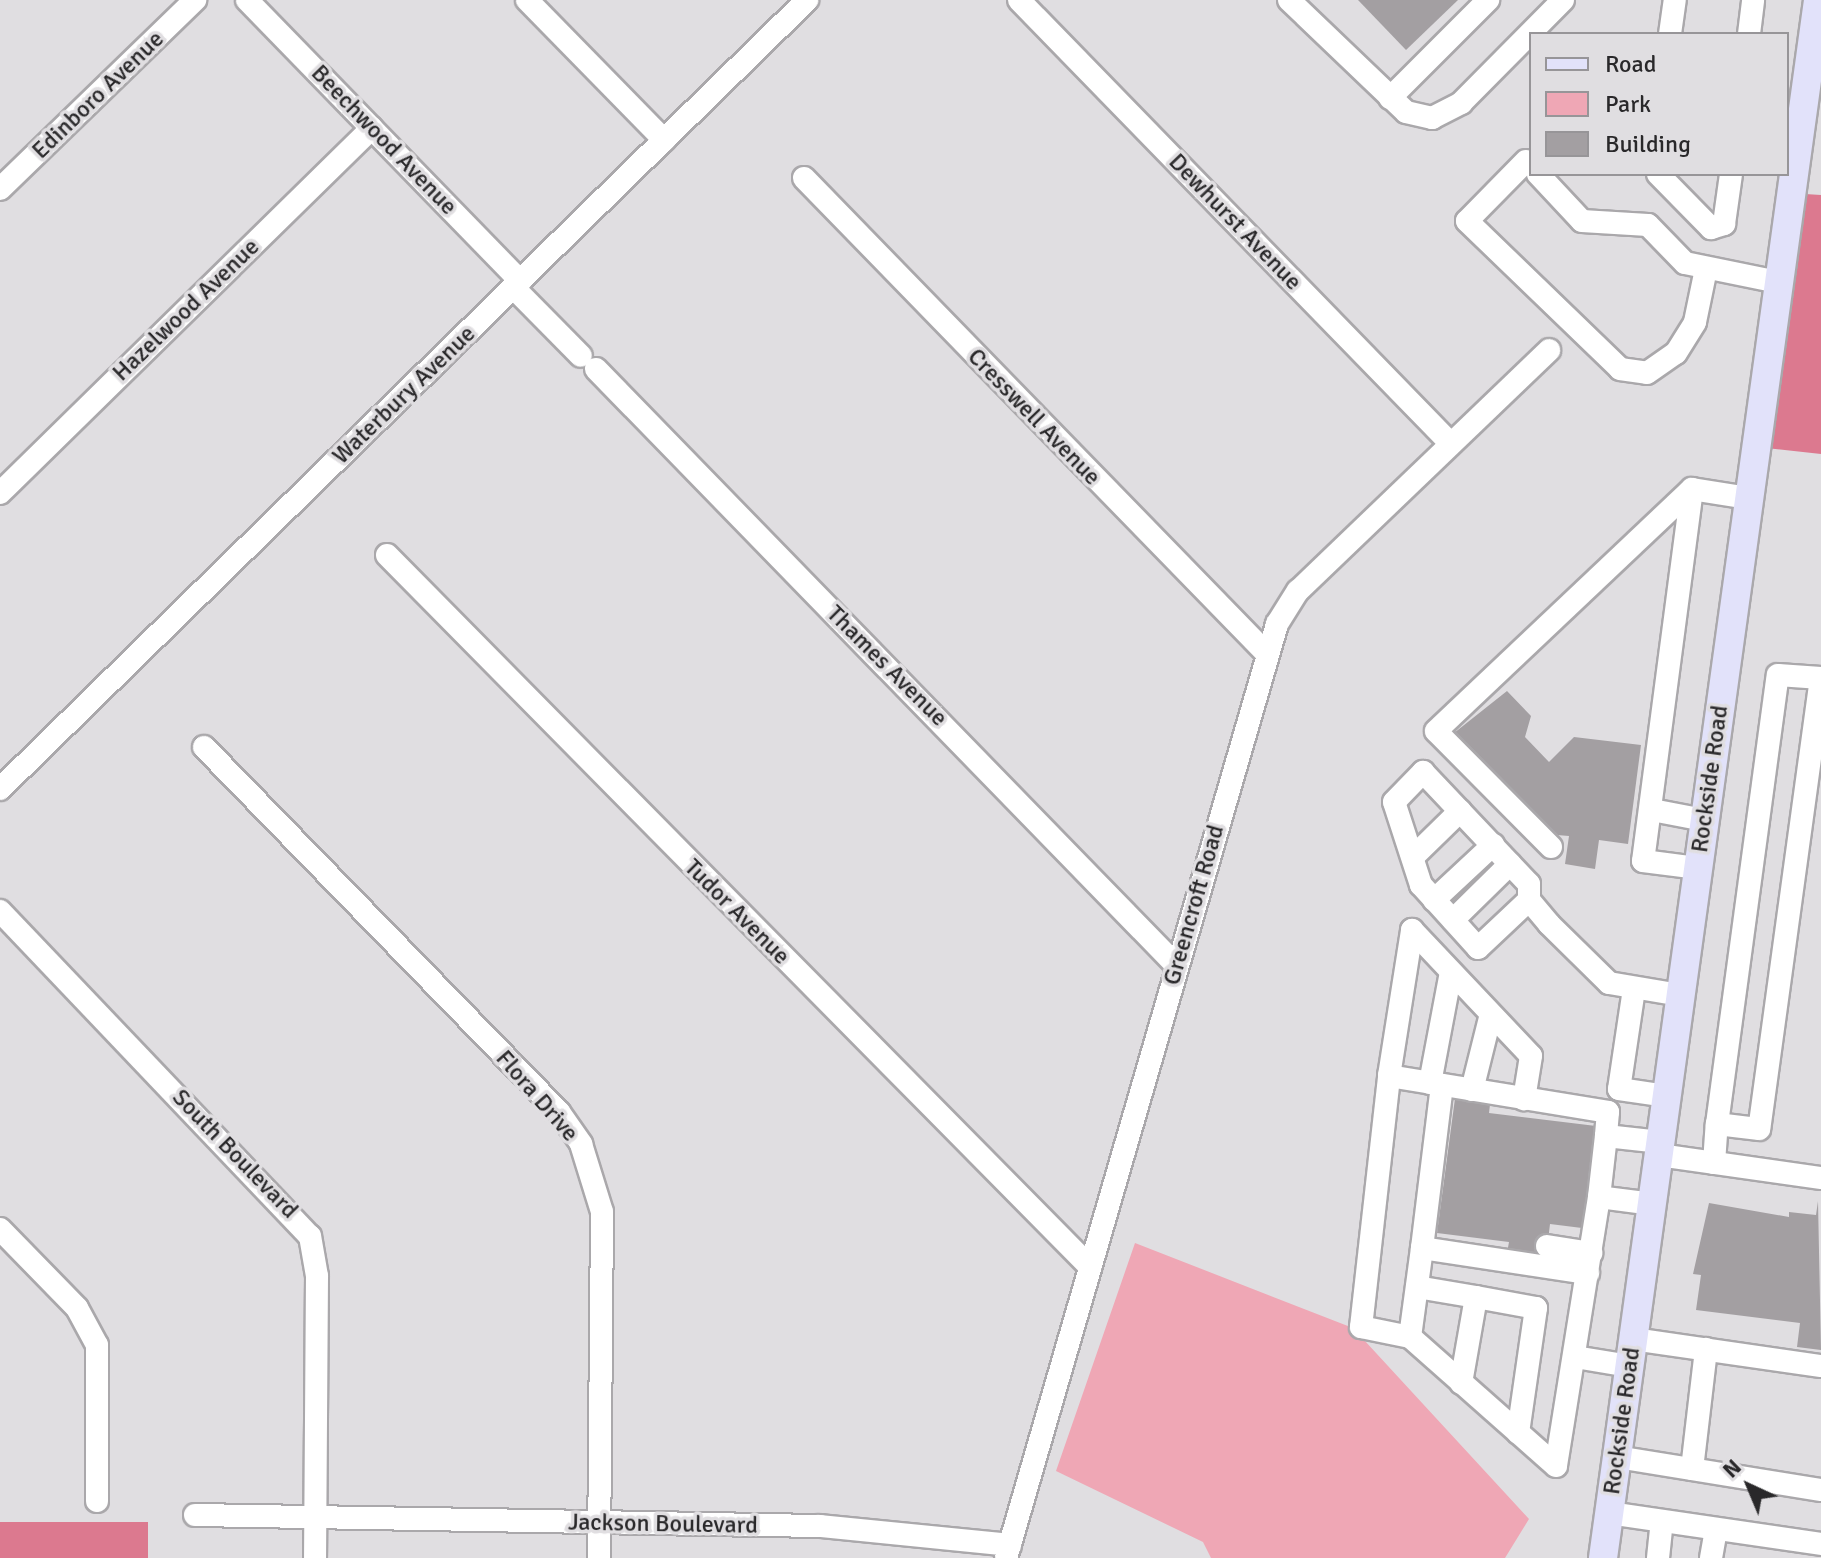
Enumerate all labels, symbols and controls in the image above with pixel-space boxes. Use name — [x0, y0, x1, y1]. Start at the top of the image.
street label: Edinboro Avenue — [26, 25, 170, 165]
legend — [1529, 32, 1789, 176]
text: Road — [1605, 49, 1656, 79]
street label: Beechwood Avenue — [305, 59, 463, 221]
text: Park — [1605, 89, 1651, 119]
text: Building — [1605, 129, 1691, 159]
street label: Dewhurst Avenue — [1163, 148, 1307, 296]
street label: Hazelwood Avenue — [107, 233, 265, 387]
street label: Waterbury Avenue — [327, 320, 481, 470]
street label: Cresswell Avenue — [961, 343, 1107, 491]
street label: Thames Avenue — [821, 600, 953, 732]
street label: Rockside Road — [1685, 704, 1735, 854]
street label: Greencroft Road — [1157, 822, 1231, 988]
street label: Tudor Avenue — [678, 853, 796, 971]
street label: Flora Drive — [490, 1044, 584, 1148]
street label: South Boulevard — [166, 1083, 304, 1225]
street label: Rockside Road — [1597, 1346, 1647, 1496]
north arrow — [1709, 1446, 1789, 1526]
text: N — [1717, 1453, 1747, 1483]
street label: Jackson Boulevard — [568, 1508, 758, 1540]

